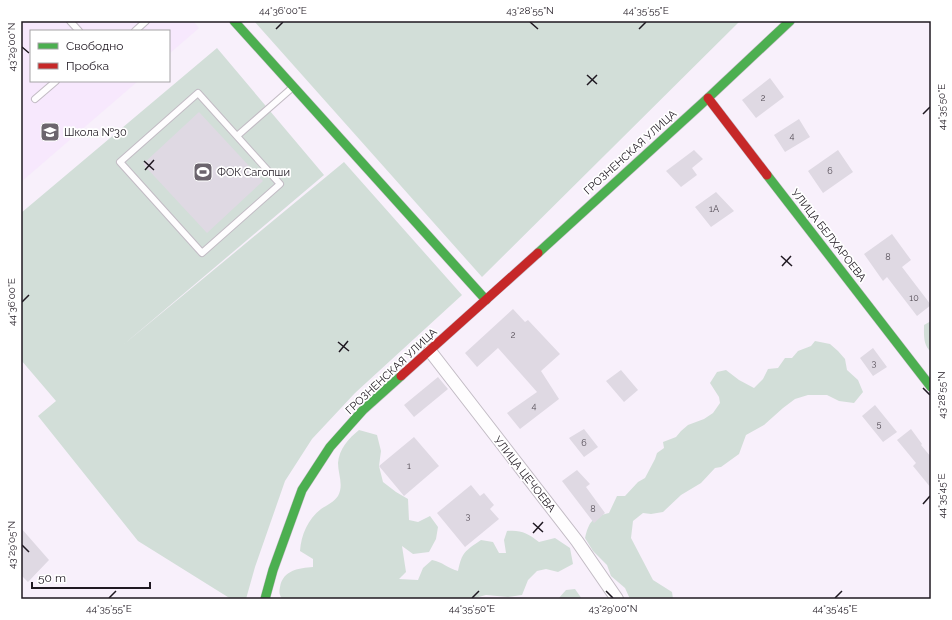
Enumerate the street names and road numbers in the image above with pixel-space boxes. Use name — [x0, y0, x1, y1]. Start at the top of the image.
street label: ГРОЗНЕНСКАЯ УЛИЦА — [581, 107, 680, 197]
street label: УЛИЦА БЕЛХАРОЕВА — [788, 186, 869, 285]
street label: ГРОЗНЕНСКАЯ УЛИЦА — [343, 325, 440, 417]
street label: УЛИЦА ЦЕЧОЕВА — [491, 434, 559, 515]

